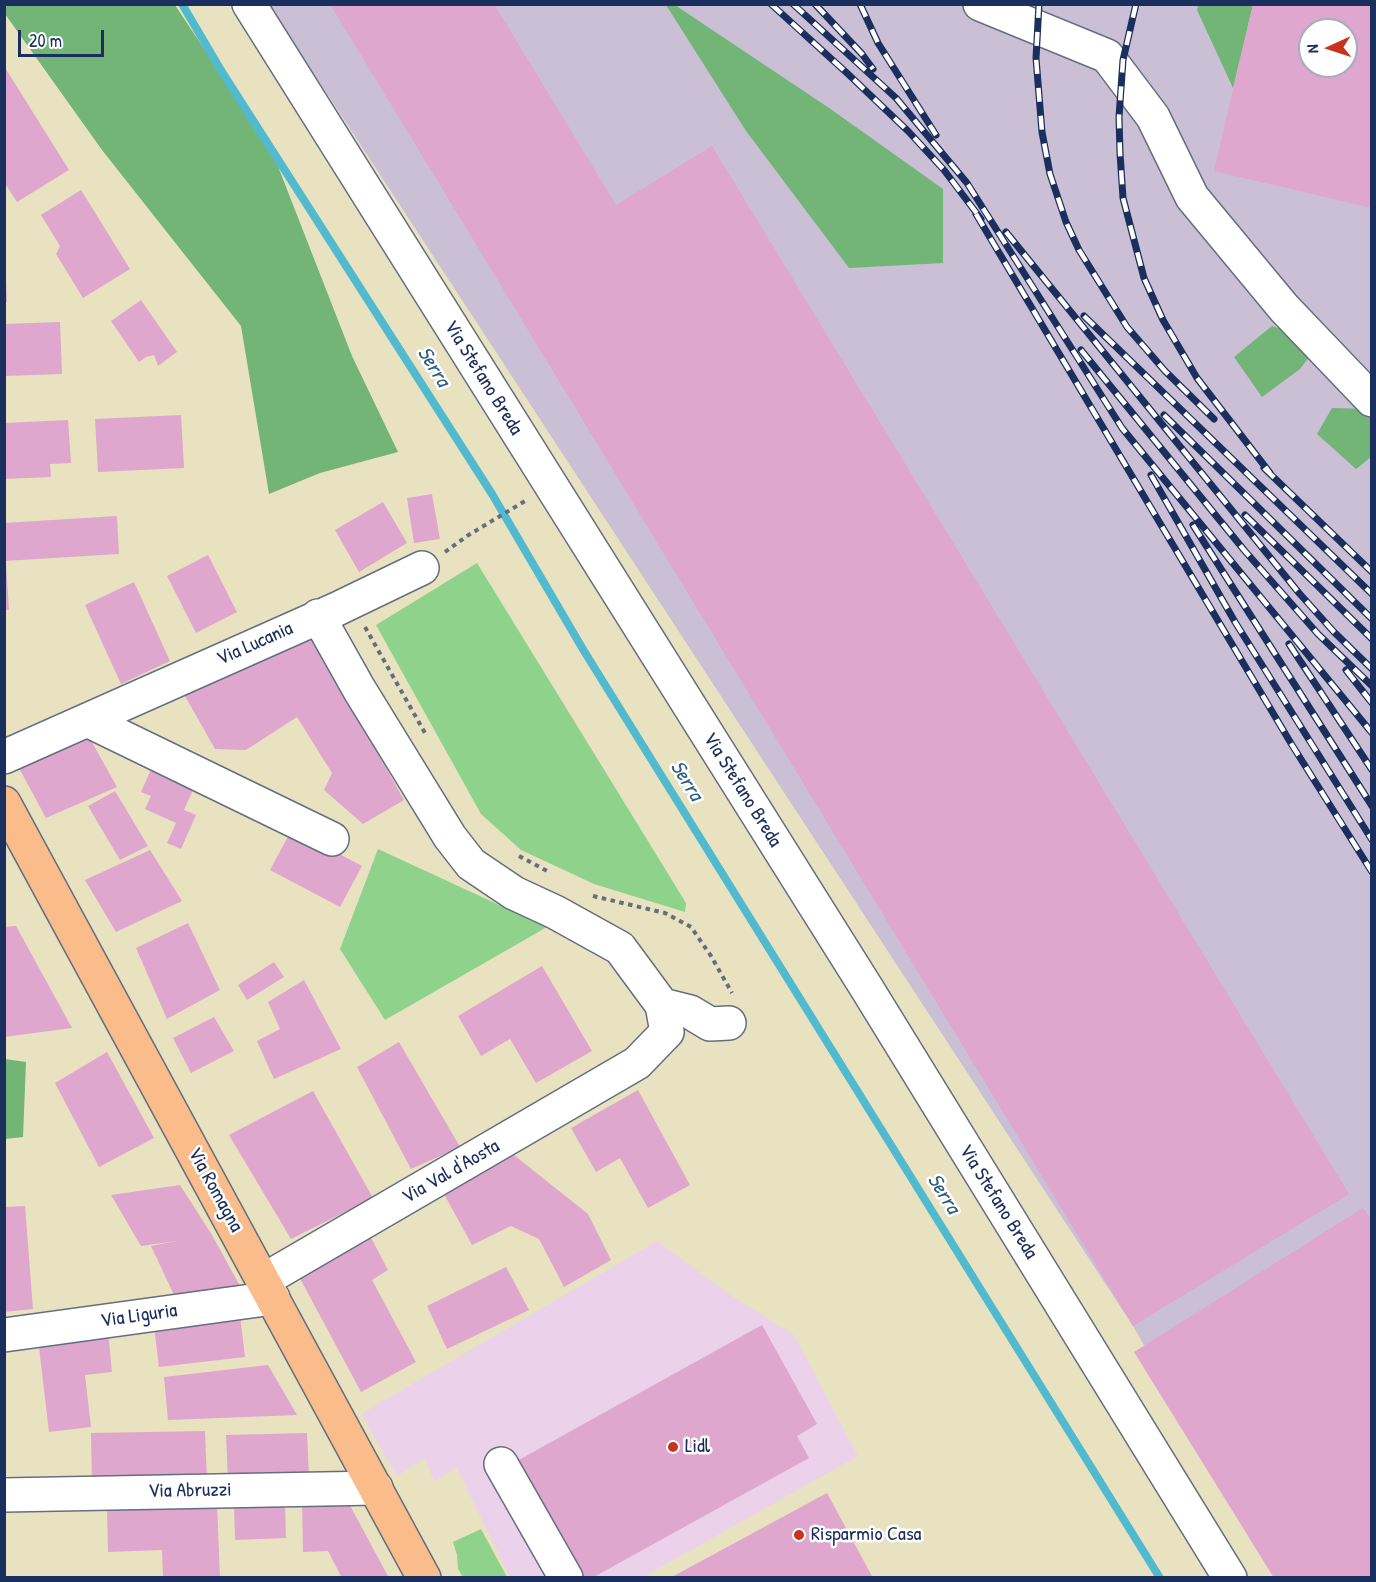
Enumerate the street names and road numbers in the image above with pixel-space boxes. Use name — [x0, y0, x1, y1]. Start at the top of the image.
street label: Via Stefano Breda — [438, 316, 528, 440]
street label: Via Lucania — [213, 617, 297, 671]
street label: Via Stefano Breda — [697, 728, 787, 852]
street label: Via Val d'Aosta — [398, 1134, 504, 1210]
street label: Via Stefano Breda — [953, 1140, 1043, 1264]
street label: Via Romagna — [182, 1144, 248, 1236]
street label: Via Liguria — [99, 1299, 179, 1333]
street label: Via Abruzzi — [148, 1478, 232, 1504]

